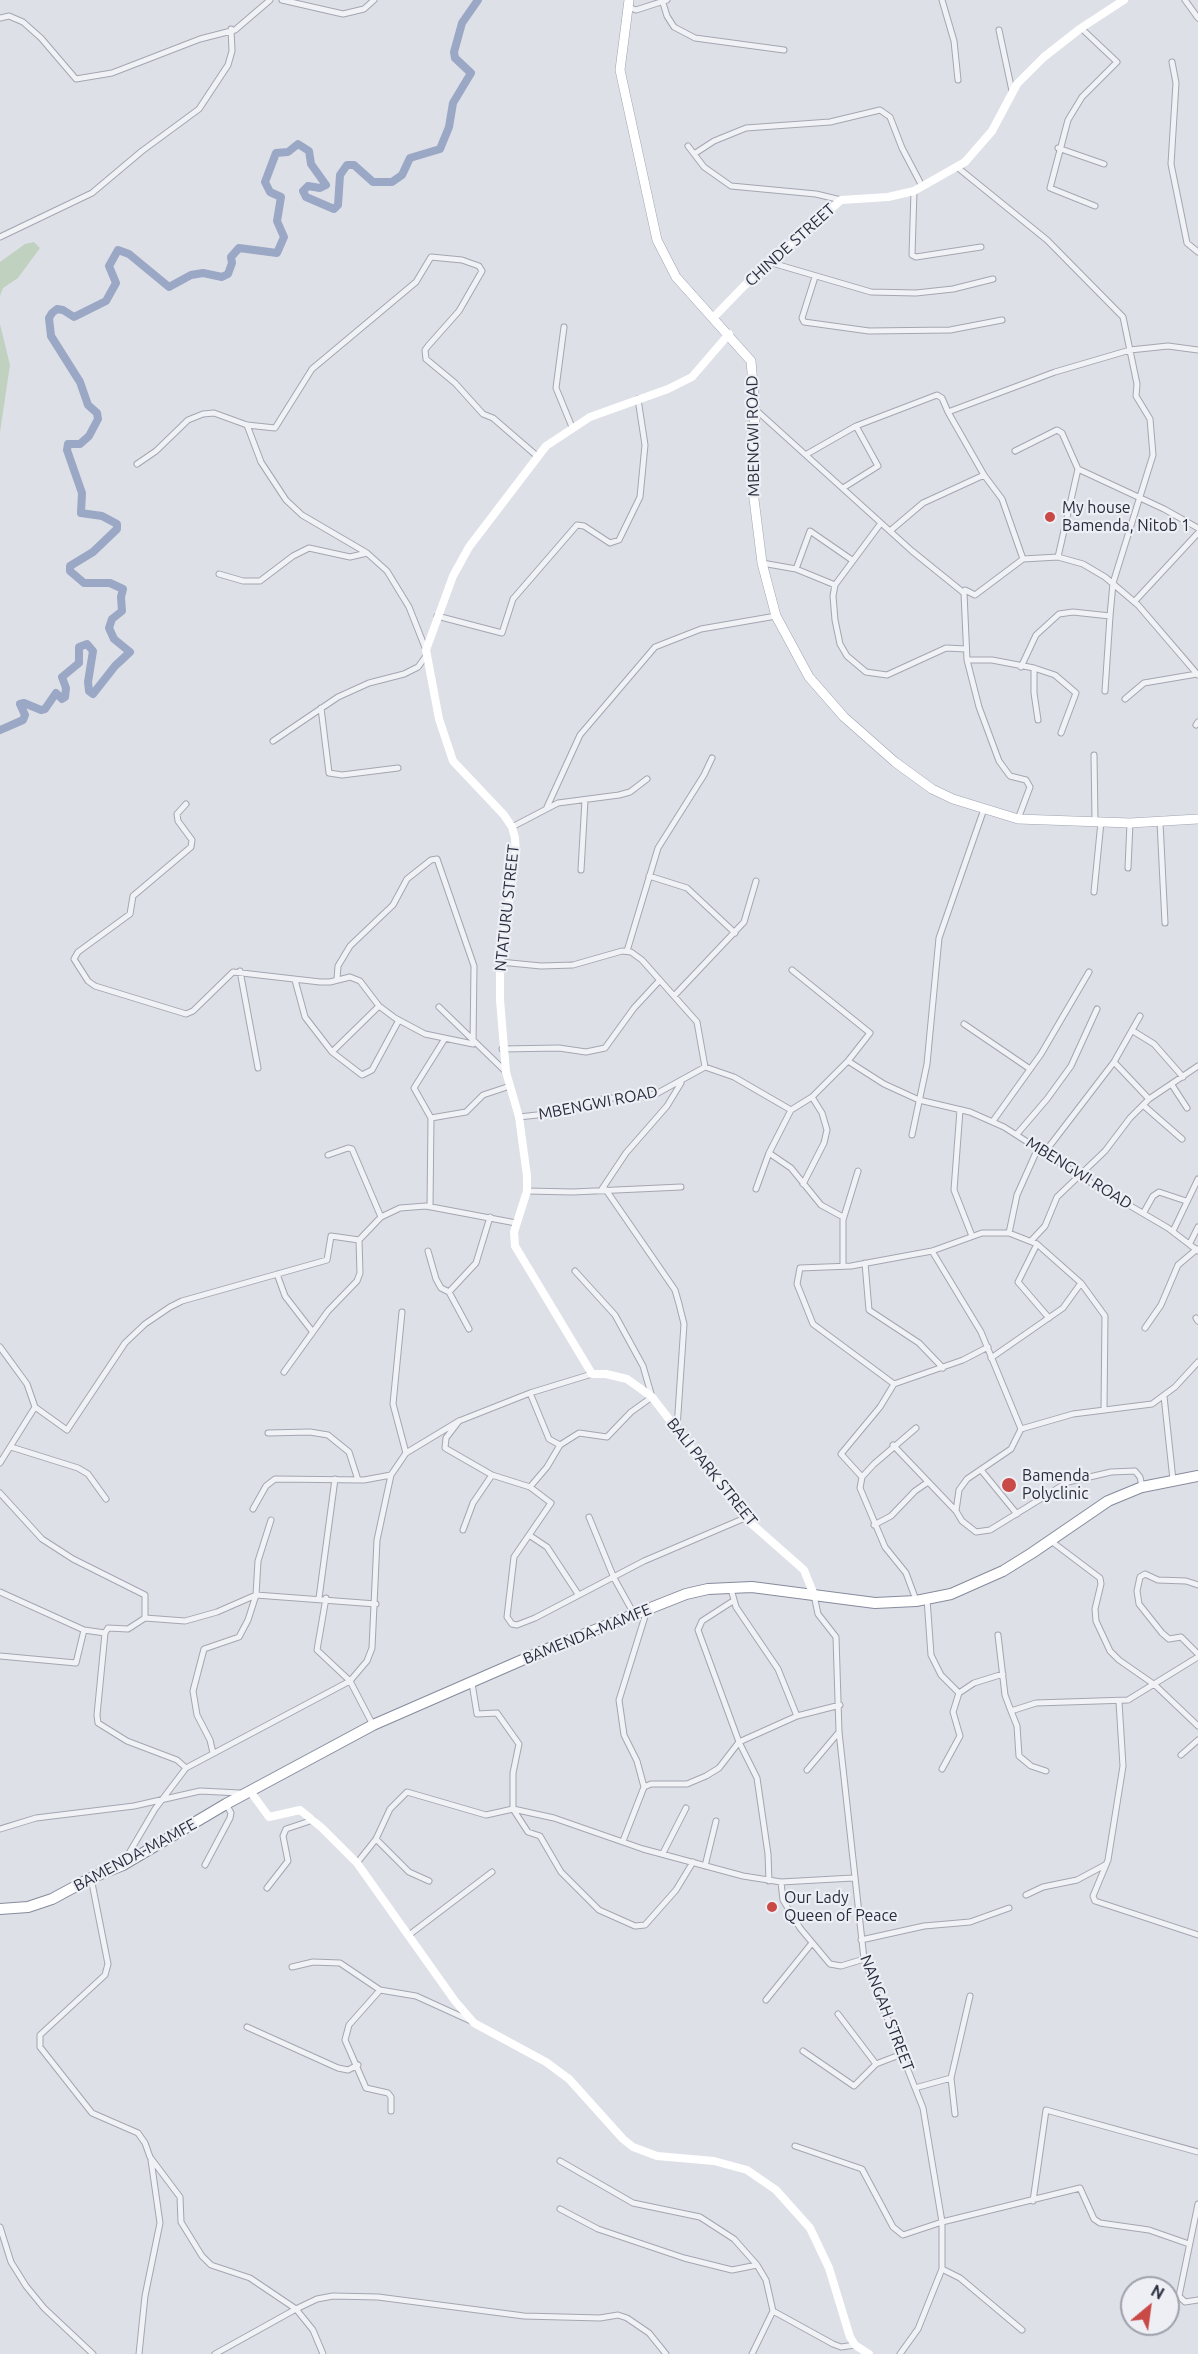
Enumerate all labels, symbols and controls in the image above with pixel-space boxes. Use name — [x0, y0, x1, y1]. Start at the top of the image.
street label: CHINDE STREET — [741, 200, 839, 290]
street label: MBENGWI ROAD — [742, 375, 764, 497]
place label: My house Bamenda, Nitob 1 — [1062, 498, 1190, 536]
marker: My house Bamenda, Nitob 1 — [1043, 510, 1057, 524]
street label: NTATURU STREET — [491, 844, 523, 972]
street label: MBENGWI ROAD — [537, 1082, 659, 1124]
street label: MBENGWI ROAD — [1022, 1133, 1136, 1213]
street label: BALI PARK STREET — [663, 1414, 761, 1530]
place label: Bamenda Polyclinic — [1022, 1466, 1090, 1504]
marker: Bamenda Polyclinic — [1000, 1476, 1018, 1494]
street label: BAMENDA-MAMFE — [520, 1600, 654, 1668]
street label: BAMENDA-MAMFE — [70, 1814, 200, 1896]
place label: Our Lady Queen of Peace — [784, 1888, 898, 1926]
marker: Our Lady Queen of Peace — [765, 1900, 779, 1914]
street label: NANGAH STREET — [856, 1952, 918, 2074]
north arrow — [1120, 2276, 1180, 2336]
text: N — [1148, 2281, 1167, 2303]

